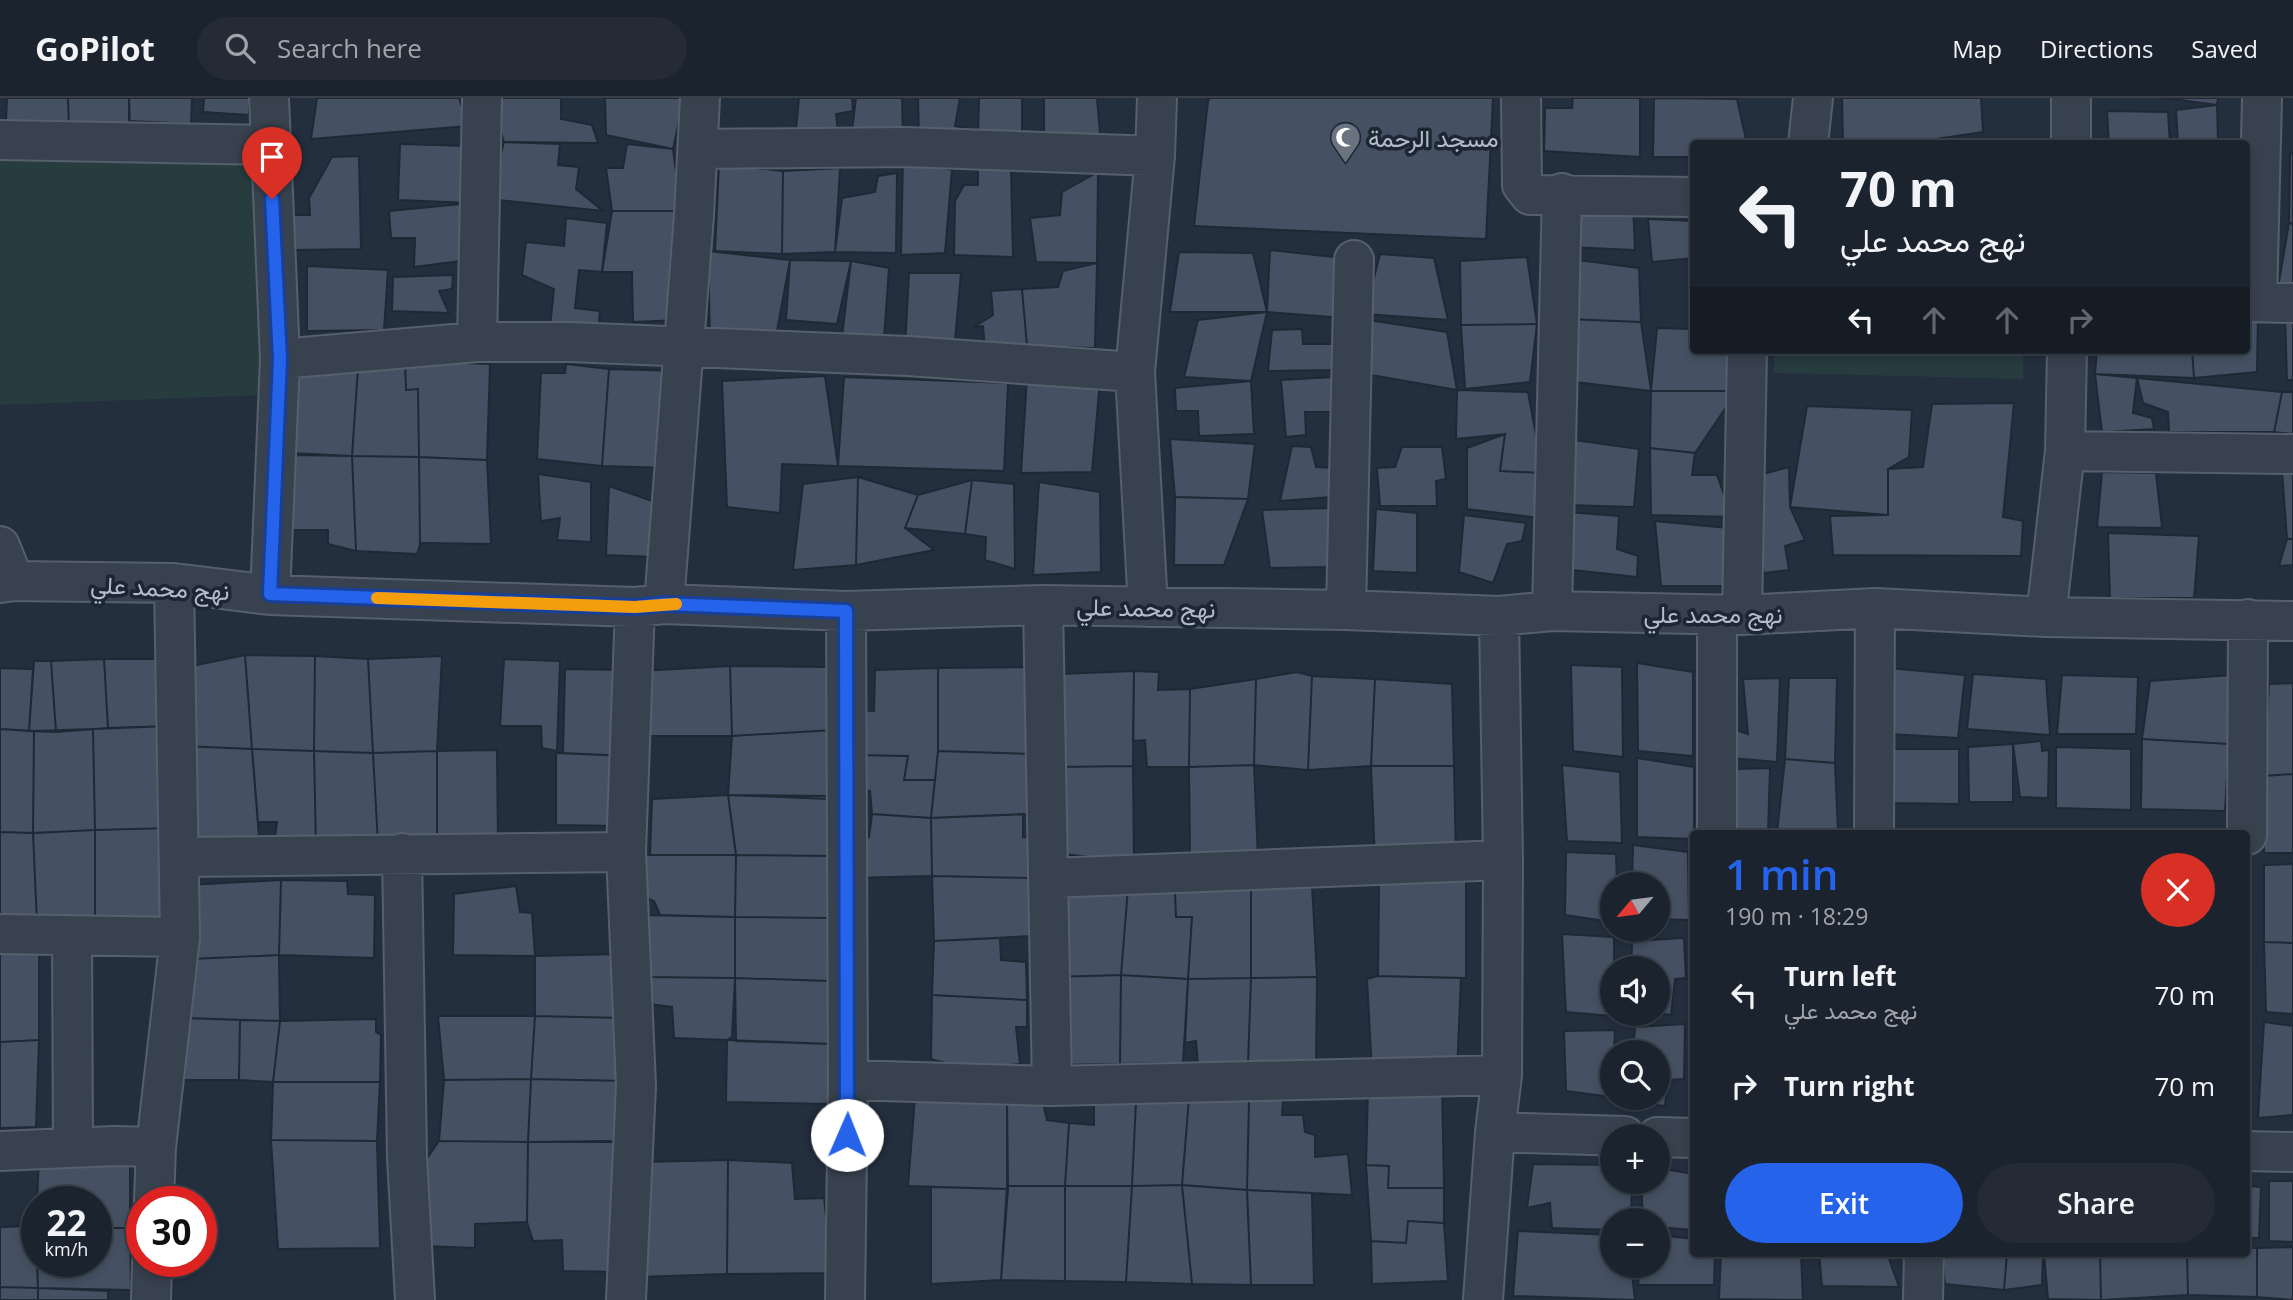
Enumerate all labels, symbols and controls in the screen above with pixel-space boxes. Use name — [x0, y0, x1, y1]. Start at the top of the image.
search box — [197, 17, 687, 80]
text: GoPilot — [35, 26, 155, 71]
icon: search — [221, 29, 259, 67]
text: Search here — [277, 30, 422, 66]
text: Map — [1952, 32, 2002, 65]
text: Directions — [2040, 32, 2153, 65]
text: Saved — [2191, 32, 2258, 65]
mosque icon: مسجد الرحمة — [1328, 120, 1362, 164]
place label: مسجد الرحمة — [1368, 121, 1499, 154]
pin — [242, 127, 302, 199]
icon: arrive — [253, 138, 291, 176]
text: 70 m — [1840, 155, 1957, 221]
icon: left — [1725, 168, 1816, 259]
text: نهج محمد علي — [1840, 218, 2026, 261]
icon: left — [1842, 301, 1880, 339]
icon: ahead — [1915, 301, 1953, 339]
icon: ahead — [1988, 301, 2026, 339]
icon: right — [2061, 301, 2099, 339]
street label: نهج محمد علي — [89, 567, 230, 611]
street label: نهج محمد علي — [1076, 589, 1216, 629]
street label: نهج محمد علي — [1643, 597, 1783, 634]
text: 1 min — [1725, 845, 1838, 902]
button: close — [2141, 853, 2215, 927]
north arrow — [1600, 872, 1670, 942]
map controls — [1600, 872, 1670, 1278]
text: 190 m · 18:29 — [1725, 900, 1868, 932]
button: sound — [1600, 956, 1670, 1026]
text: Turn left — [1784, 958, 1896, 994]
icon: left — [1725, 976, 1763, 1014]
text: 70 m — [2154, 977, 2215, 1013]
text: نهج محمد علي — [1784, 994, 1917, 1026]
button: search — [1600, 1040, 1670, 1110]
icon: right — [1725, 1067, 1763, 1105]
text: Turn right — [1784, 1068, 1915, 1104]
text: 70 m — [2154, 1068, 2215, 1104]
position arrow — [810, 1098, 884, 1172]
button: + — [1600, 1124, 1670, 1194]
button: Exit — [1725, 1163, 1963, 1243]
button: Share — [1977, 1163, 2215, 1243]
speed limit sign: 30 — [126, 1186, 217, 1277]
text: 22 — [46, 1199, 87, 1246]
button: − — [1600, 1208, 1670, 1278]
text: km/h — [45, 1237, 88, 1261]

